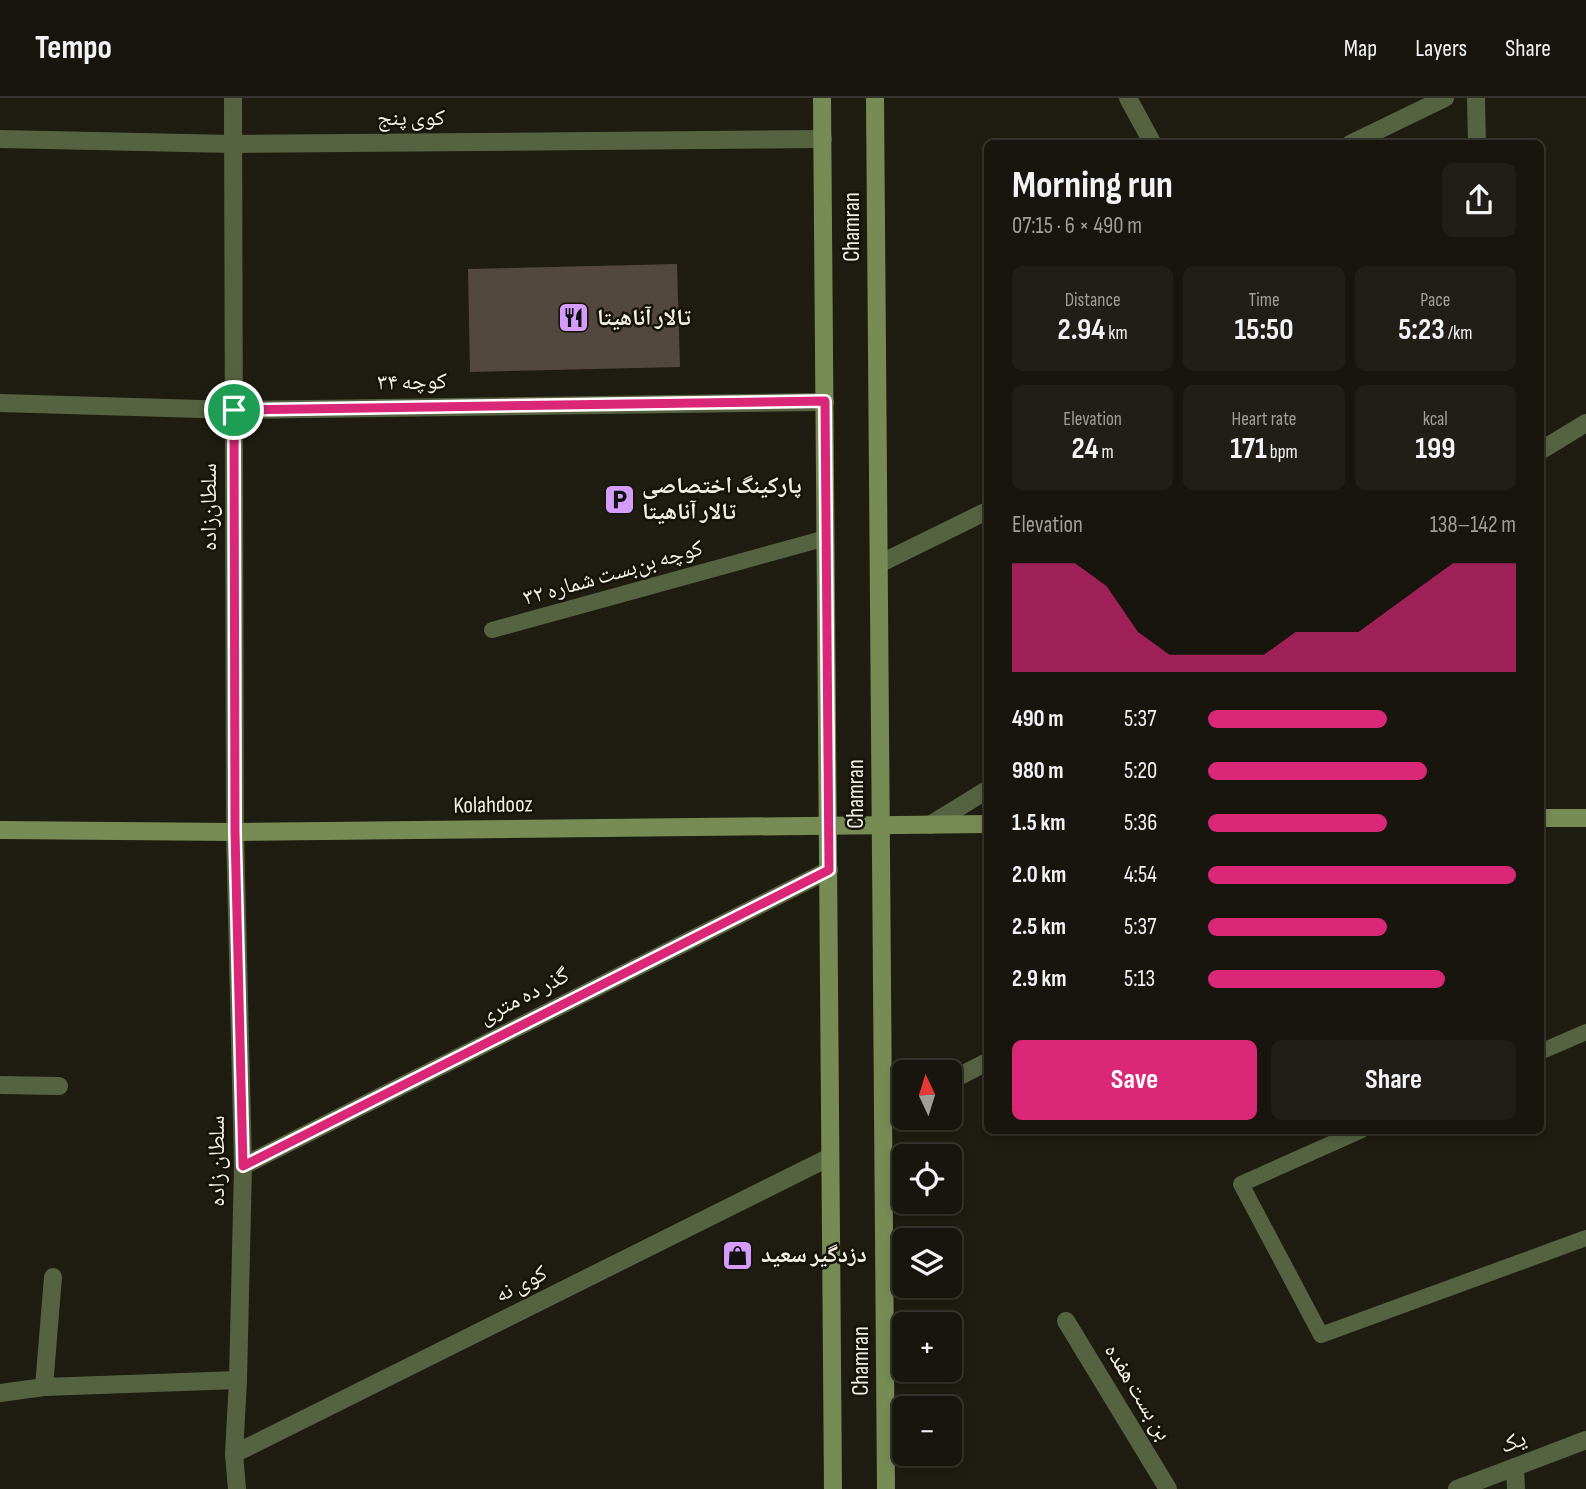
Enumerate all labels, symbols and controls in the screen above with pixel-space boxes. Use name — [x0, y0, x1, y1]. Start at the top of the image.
text: Tempo — [35, 28, 112, 68]
text: Map — [1344, 34, 1377, 63]
text: Layers — [1415, 34, 1467, 63]
text: Share — [1505, 34, 1551, 63]
street label: کوی پنج — [377, 104, 446, 132]
text: Morning run — [1012, 163, 1173, 208]
button: share — [1442, 163, 1516, 237]
street label: Chamran — [838, 192, 866, 262]
text: 07:15 · 6 × 490 m — [1012, 212, 1142, 240]
text: Distance — [1065, 289, 1121, 312]
text: Time — [1248, 289, 1280, 312]
text: Pace — [1420, 289, 1450, 312]
restaurant icon: تالار آناهیتا — [557, 301, 591, 335]
place label: تالار آناهیتا — [597, 304, 692, 332]
text: 2.94 — [1058, 312, 1105, 348]
text: 15:50 — [1234, 312, 1294, 348]
text: 5:23 — [1398, 312, 1445, 348]
text: km — [1105, 322, 1128, 345]
text: /km — [1445, 322, 1472, 345]
street label: کوچه ۳۴ — [377, 367, 448, 397]
pin — [204, 380, 264, 440]
icon: arrive — [215, 391, 253, 429]
text: Elevation — [1063, 408, 1122, 431]
text: Heart rate — [1232, 408, 1296, 431]
text: kcal — [1423, 408, 1448, 431]
text: 24 — [1072, 431, 1099, 467]
text: 171 — [1230, 431, 1267, 467]
text: 199 — [1415, 431, 1455, 467]
text: m — [1099, 441, 1114, 464]
text: bpm — [1267, 441, 1298, 464]
street label: سلطان‌زاده — [195, 463, 223, 551]
place label: پارکینگ اختصاصی تالار آناهیتا — [642, 472, 802, 526]
parking icon: پارکینگ اختصاصی تالار آناهیتا — [602, 482, 636, 516]
text: Elevation — [1012, 511, 1083, 539]
text: 138–142 m — [1430, 511, 1516, 539]
street label: کوچه بن‌بست شماره ۳۲ — [520, 534, 707, 612]
text: 490 m — [1012, 705, 1063, 733]
text: 5:37 — [1124, 705, 1156, 733]
text: 980 m — [1012, 757, 1064, 785]
text: 5:20 — [1124, 757, 1157, 785]
street label: Chamran — [842, 759, 870, 829]
street label: Kolahdooz — [453, 790, 533, 820]
text: 1.5 km — [1012, 809, 1065, 837]
text: 5:36 — [1124, 809, 1157, 837]
text: 2.0 km — [1012, 861, 1066, 889]
text: 4:54 — [1124, 861, 1157, 889]
text: 2.5 km — [1012, 913, 1066, 941]
text: 5:37 — [1124, 913, 1156, 941]
street label: گذر ده متری — [474, 961, 574, 1031]
text: 2.9 km — [1012, 965, 1066, 993]
text: 5:13 — [1124, 965, 1155, 993]
button: Save — [1012, 1040, 1257, 1120]
button: Share — [1271, 1040, 1516, 1120]
north arrow — [892, 1060, 962, 1130]
map controls — [892, 1060, 962, 1466]
street label: سلطان زاده — [203, 1115, 231, 1207]
button: locate — [892, 1144, 962, 1214]
button: layers — [892, 1228, 962, 1298]
shop icon: دزدگیر سعید — [721, 1238, 755, 1272]
place label: دزدگیر سعید — [761, 1241, 867, 1269]
street label: کوی نه — [490, 1259, 552, 1309]
button: + — [892, 1312, 962, 1382]
street label: Chamran — [847, 1326, 875, 1396]
street label: بن بست هفده — [1098, 1338, 1178, 1446]
button: − — [892, 1396, 962, 1466]
street label: یک — [1496, 1424, 1530, 1460]

